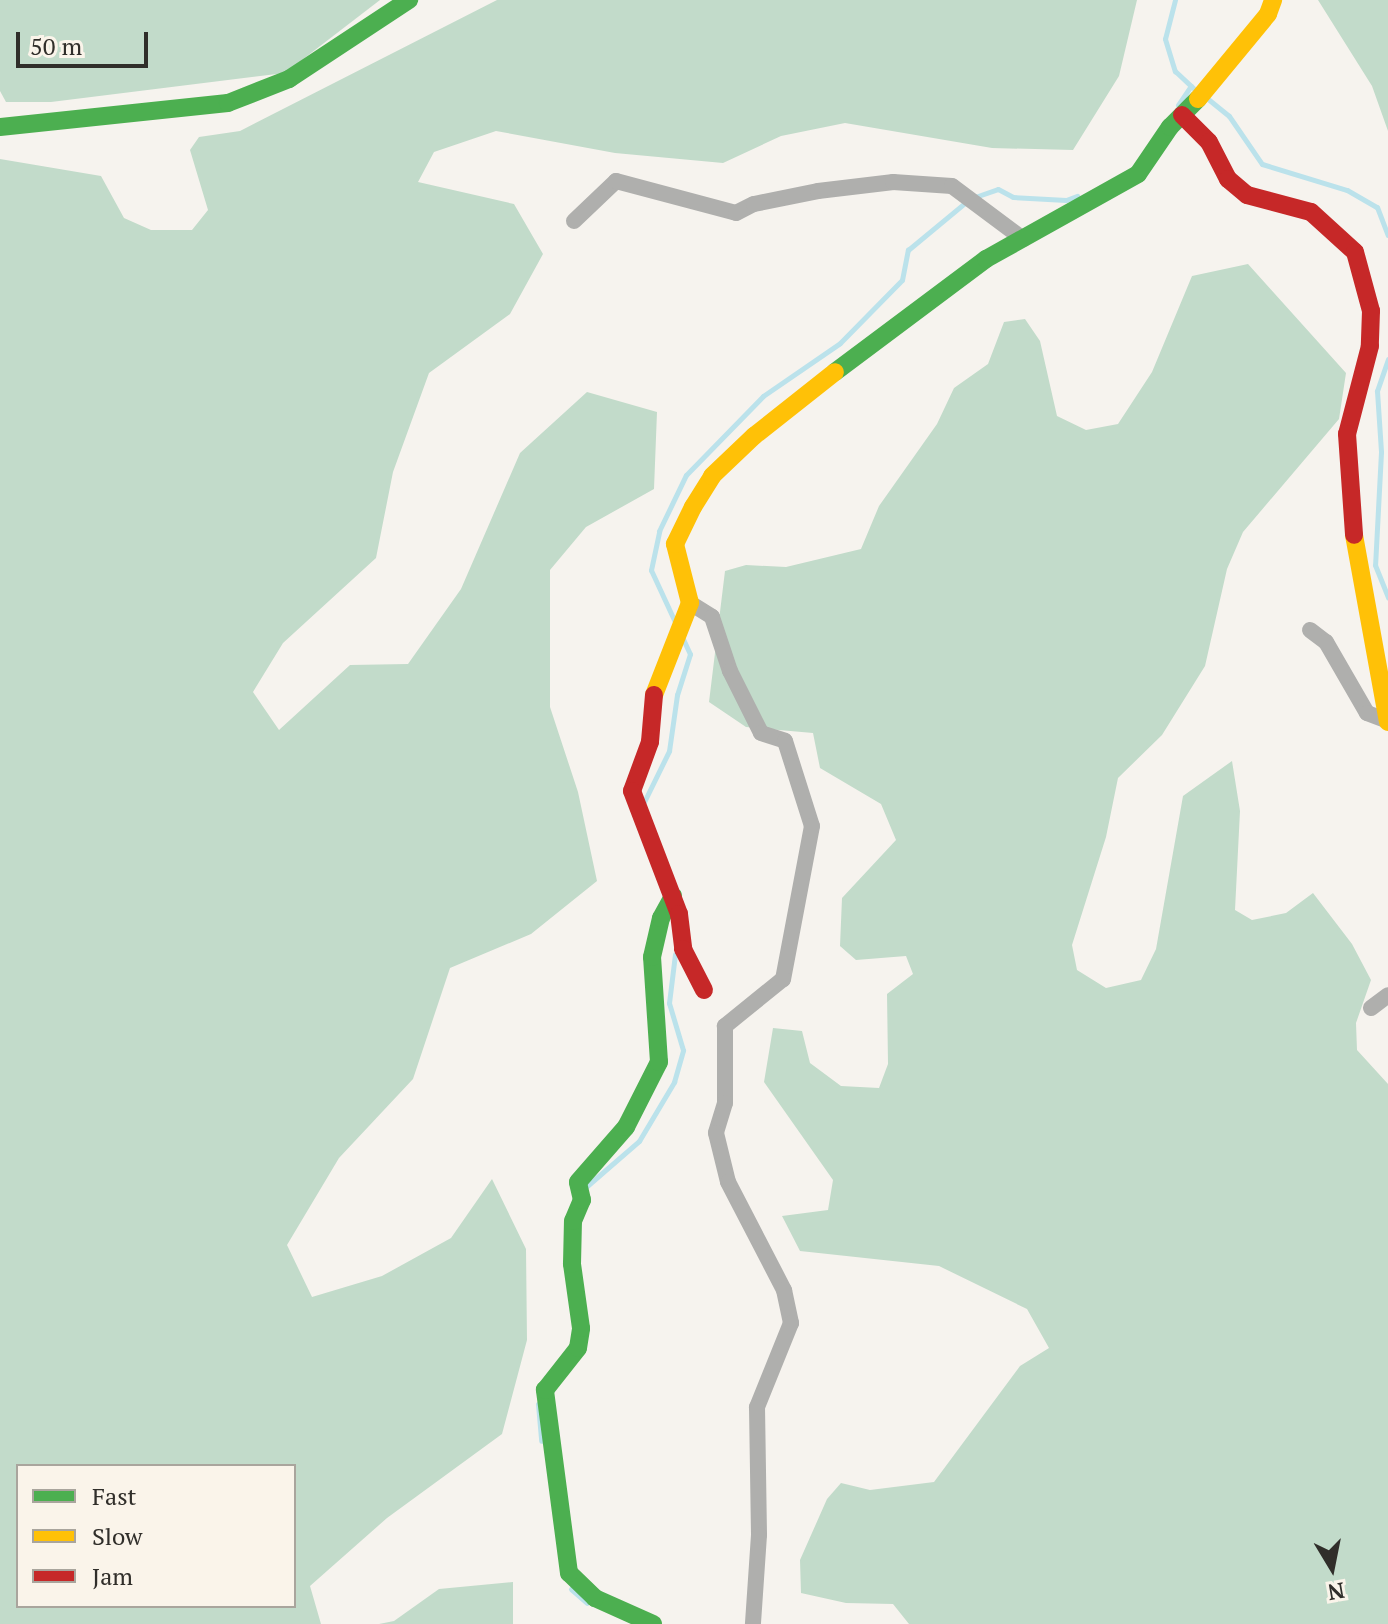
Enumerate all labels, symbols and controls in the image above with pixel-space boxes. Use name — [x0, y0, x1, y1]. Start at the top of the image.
scale bar — [20, 16, 152, 66]
text: 50 m — [30, 30, 82, 62]
legend — [16, 1464, 296, 1608]
text: Fast — [92, 1480, 136, 1512]
text: Slow — [92, 1520, 143, 1552]
north arrow — [1292, 1528, 1372, 1608]
text: Jam — [92, 1560, 133, 1592]
text: N — [1326, 1576, 1347, 1608]

